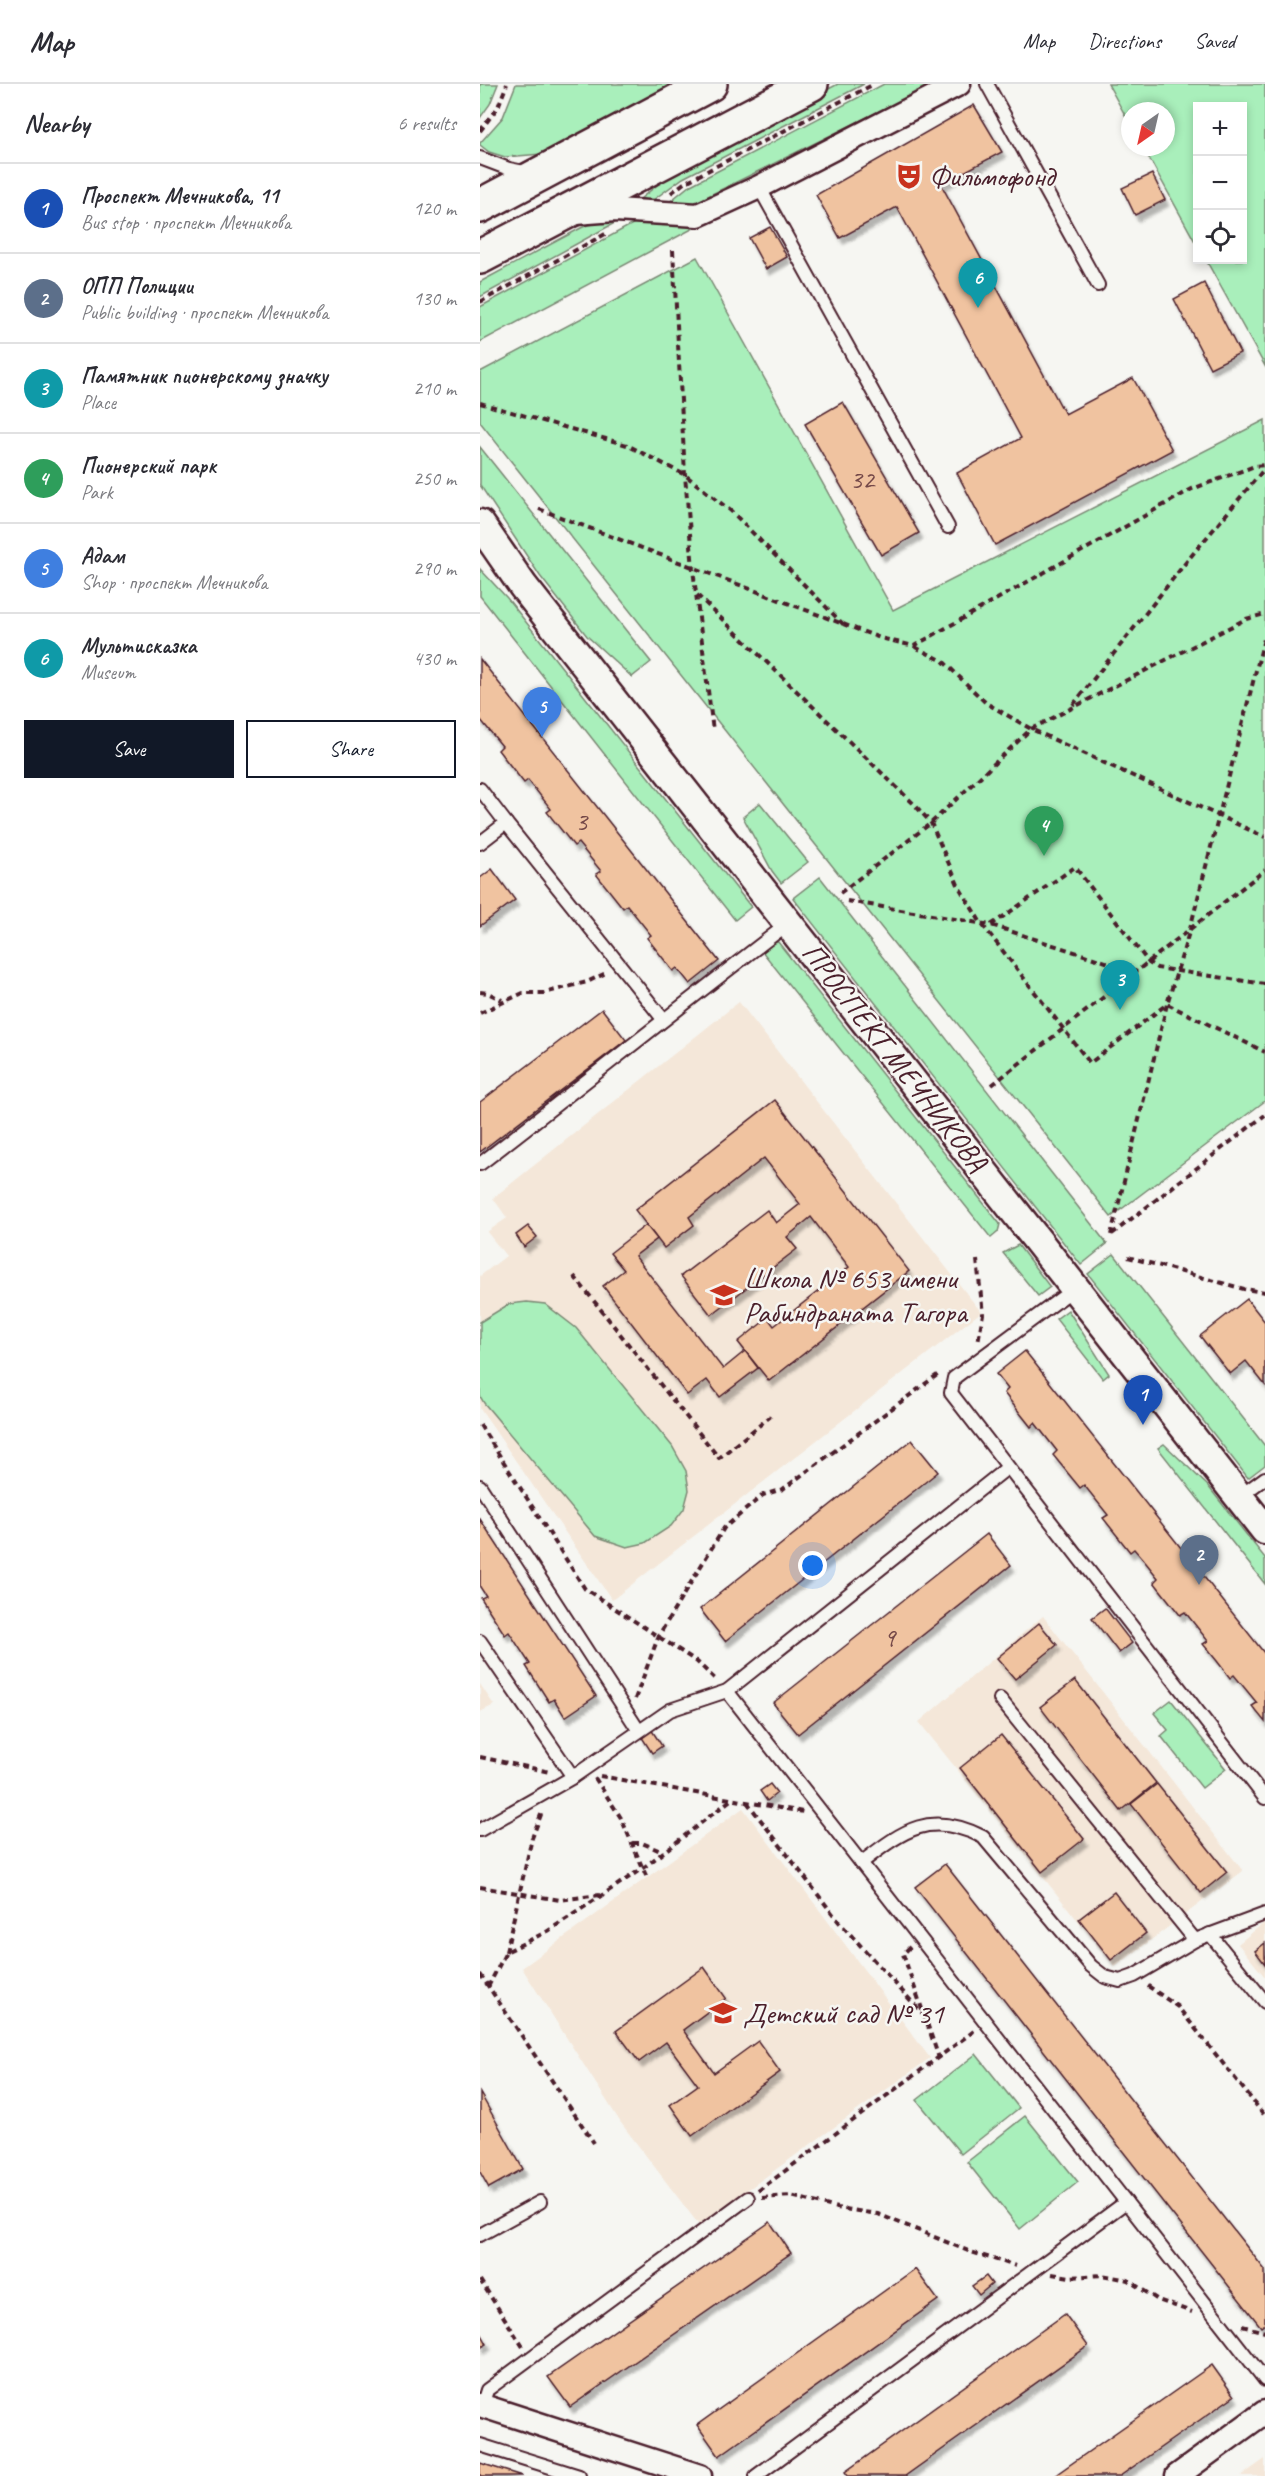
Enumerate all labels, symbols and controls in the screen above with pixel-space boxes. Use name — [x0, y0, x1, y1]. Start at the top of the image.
text: Map — [30, 24, 73, 59]
text: Map — [1023, 28, 1055, 54]
text: Directions — [1088, 28, 1161, 54]
text: Saved — [1194, 28, 1235, 54]
north arrow — [1121, 102, 1175, 156]
map controls — [1193, 102, 1247, 264]
button: + — [1193, 102, 1247, 156]
text: Nearby — [24, 107, 89, 140]
text: 6 results — [397, 111, 456, 136]
button: − — [1193, 156, 1247, 210]
place label: Фильмофонд — [929, 157, 1057, 195]
theatre icon: Фильмофонд — [894, 161, 924, 191]
text: Проспект Мечникова, 11 — [81, 182, 279, 210]
text: 1 — [39, 196, 48, 221]
text: 120 m — [413, 196, 456, 221]
text: Bus stop · проспект Мечникова — [81, 210, 291, 235]
button: locate — [1193, 210, 1247, 264]
pin: 6 — [958, 258, 998, 308]
text: ОПП Полиции — [81, 272, 193, 300]
text: 2 — [39, 286, 48, 311]
text: 130 m — [413, 286, 456, 311]
text: Public building · проспект Мечникова — [81, 300, 328, 325]
text: Памятник пионерскому значку — [81, 362, 327, 390]
text: 3 — [39, 376, 48, 401]
text: 210 m — [413, 376, 456, 401]
text: Place — [81, 390, 116, 415]
text: Пионерский парк — [81, 452, 217, 480]
house number: 32 — [850, 462, 876, 496]
text: 4 — [39, 466, 48, 491]
text: 250 m — [413, 466, 456, 491]
text: Park — [81, 480, 113, 505]
text: Адам — [81, 542, 125, 570]
text: 5 — [39, 556, 48, 581]
text: 290 m — [413, 556, 456, 581]
text: Shop · проспект Мечникова — [81, 570, 267, 595]
text: Мультисказка — [81, 632, 196, 660]
text: 6 — [39, 646, 48, 671]
text: 430 m — [413, 646, 456, 671]
text: Museum — [81, 660, 136, 685]
pin: 5 — [522, 688, 562, 737]
button: Save — [24, 720, 234, 778]
button: Share — [246, 720, 456, 778]
house number: 3 — [575, 804, 589, 838]
pin: 4 — [1024, 806, 1064, 856]
street label: ПРОСПЕКТ МЕЧНИКОВА — [794, 935, 997, 1180]
pin: 3 — [1100, 960, 1140, 1010]
place label: Школа № 653 имени Рабиндраната Тагора — [744, 1259, 969, 1331]
school or university icon: Школа № 653 имени Рабиндраната Тагора — [709, 1280, 739, 1310]
pin: 1 — [1124, 1376, 1162, 1425]
pin: 2 — [1180, 1536, 1218, 1585]
your location — [798, 1551, 827, 1580]
house number: 9 — [883, 1620, 897, 1654]
place label: Детский сад № 31 — [743, 1994, 945, 2032]
school or university icon: Детский сад № 31 — [708, 1998, 738, 2028]

